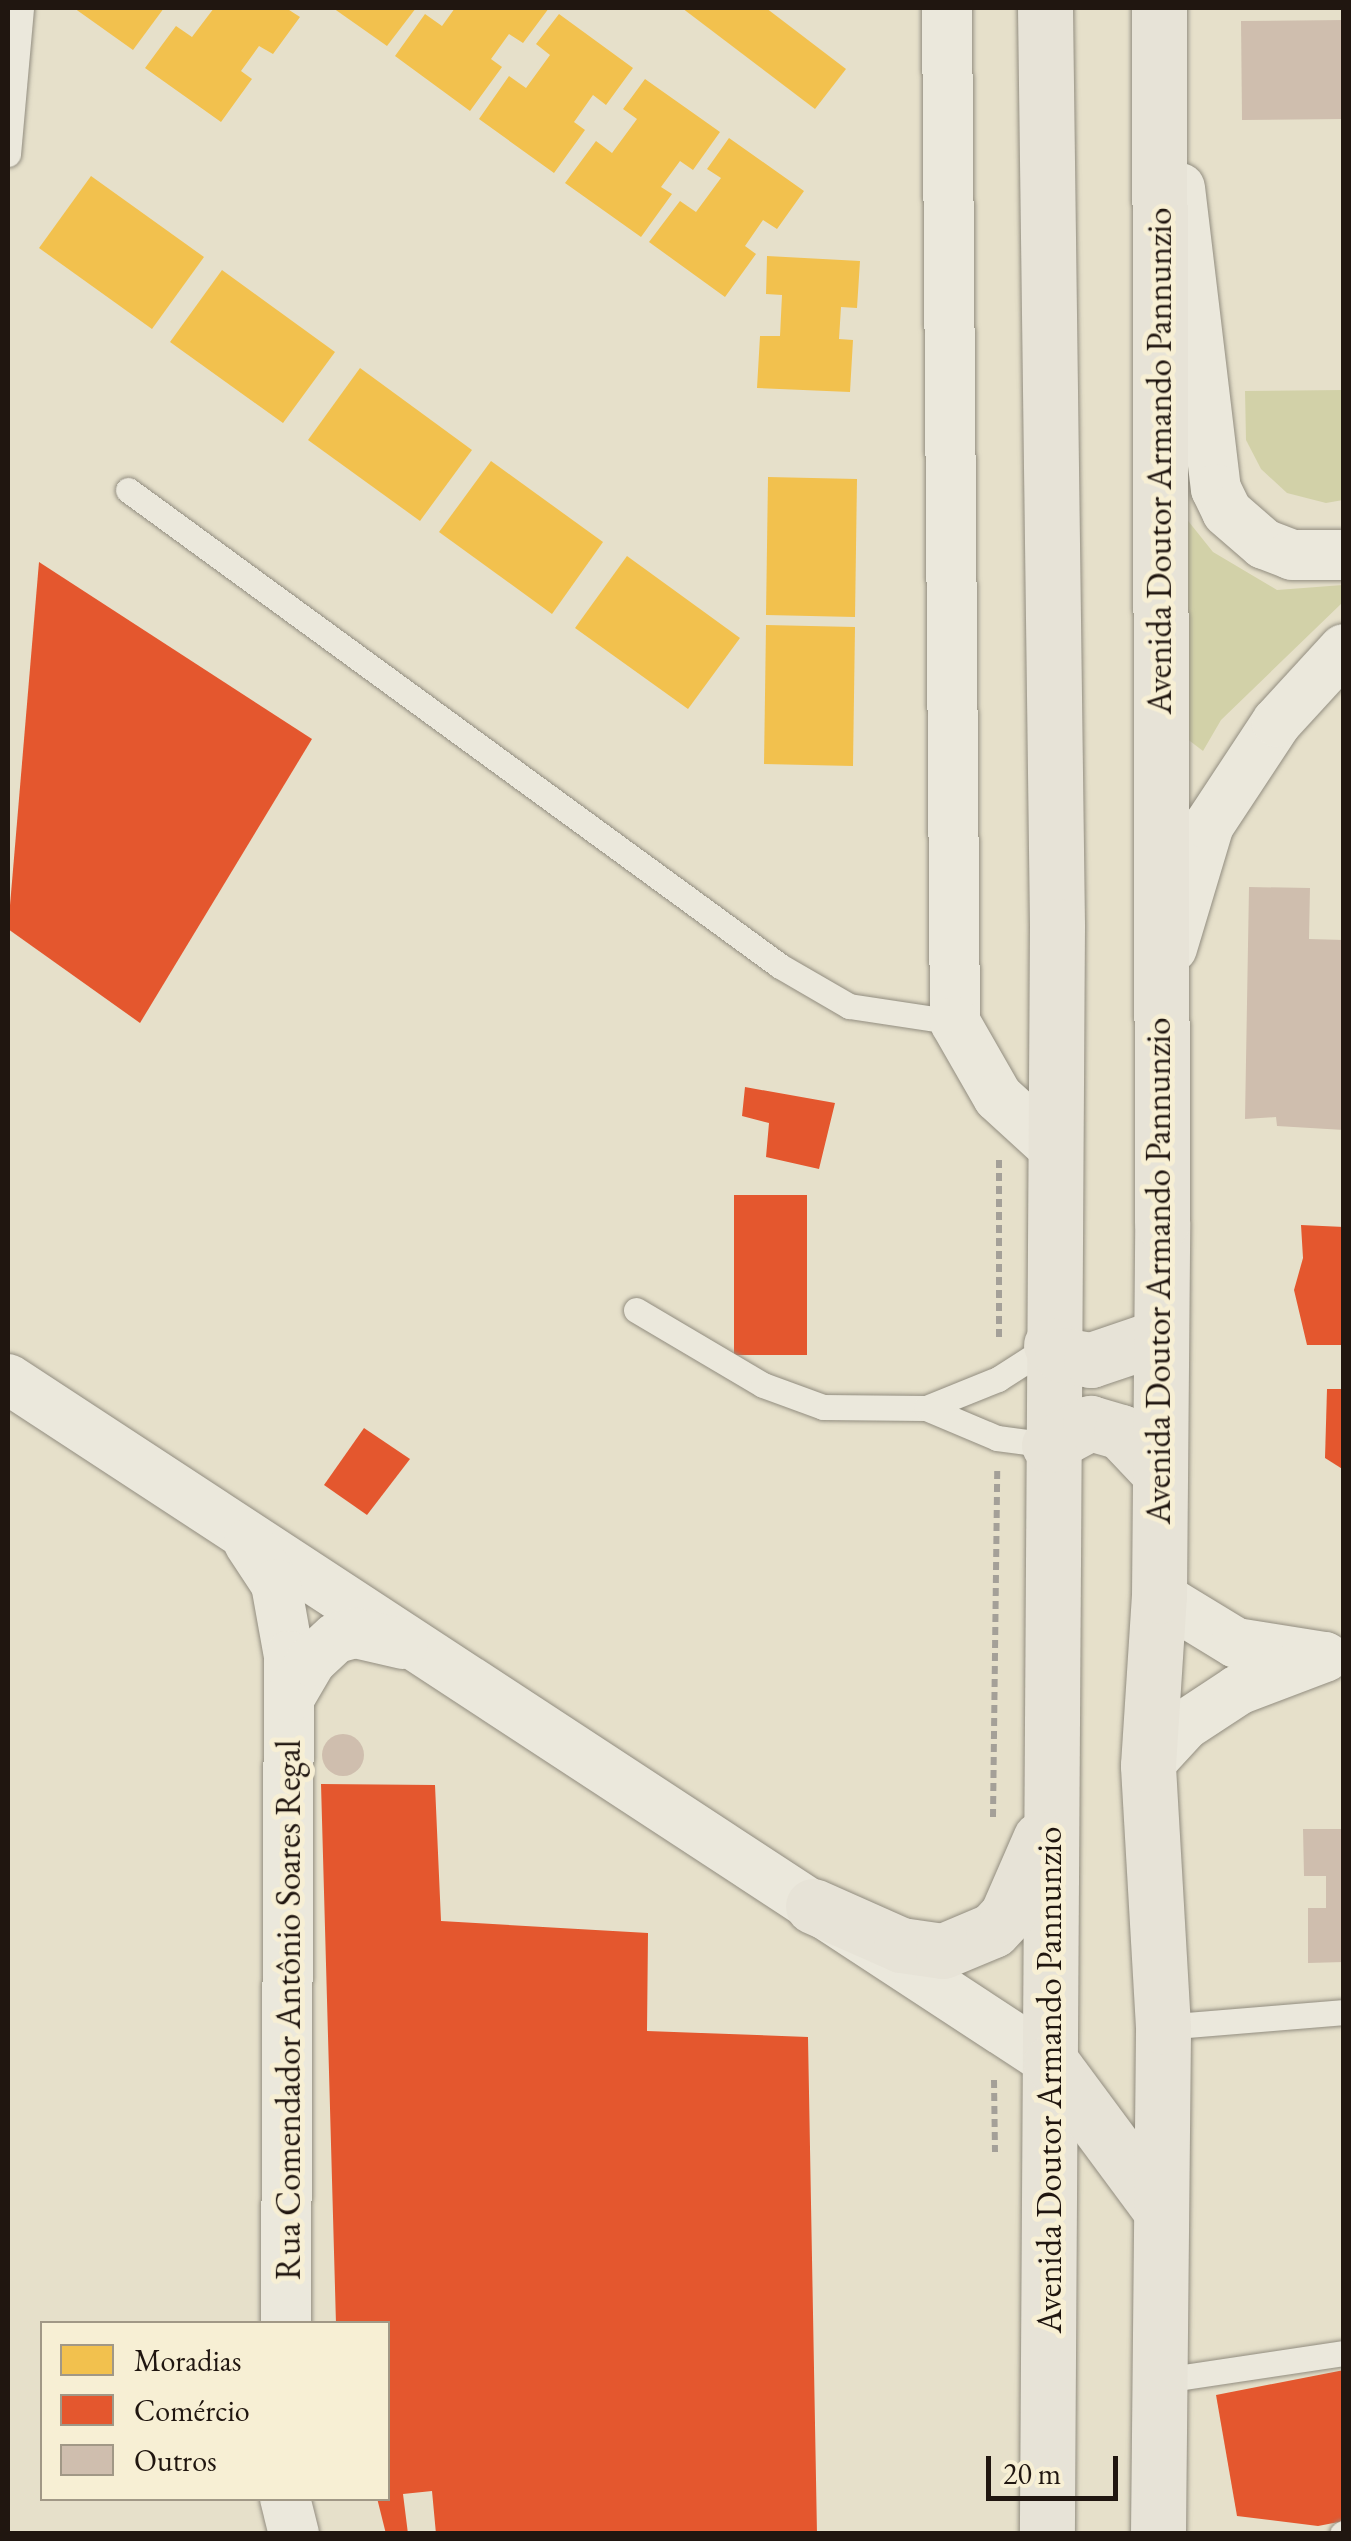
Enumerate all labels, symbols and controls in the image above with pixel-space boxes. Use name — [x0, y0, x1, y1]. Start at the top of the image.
street label: Avenida Doutor Armando Pannunzio — [1138, 208, 1180, 714]
street label: Avenida Doutor Armando Pannunzio — [1137, 1018, 1179, 1524]
street label: Rua Comendador Antônio Soares Regal — [267, 1740, 309, 2280]
street label: Avenida Doutor Armando Pannunzio — [1028, 1827, 1070, 2333]
legend — [40, 2321, 390, 2501]
text: Moradias — [134, 2341, 241, 2380]
text: Comércio — [134, 2391, 250, 2430]
scale bar — [991, 2436, 1124, 2498]
text: Outros — [134, 2441, 217, 2480]
text: 20 m — [1003, 2454, 1061, 2493]

